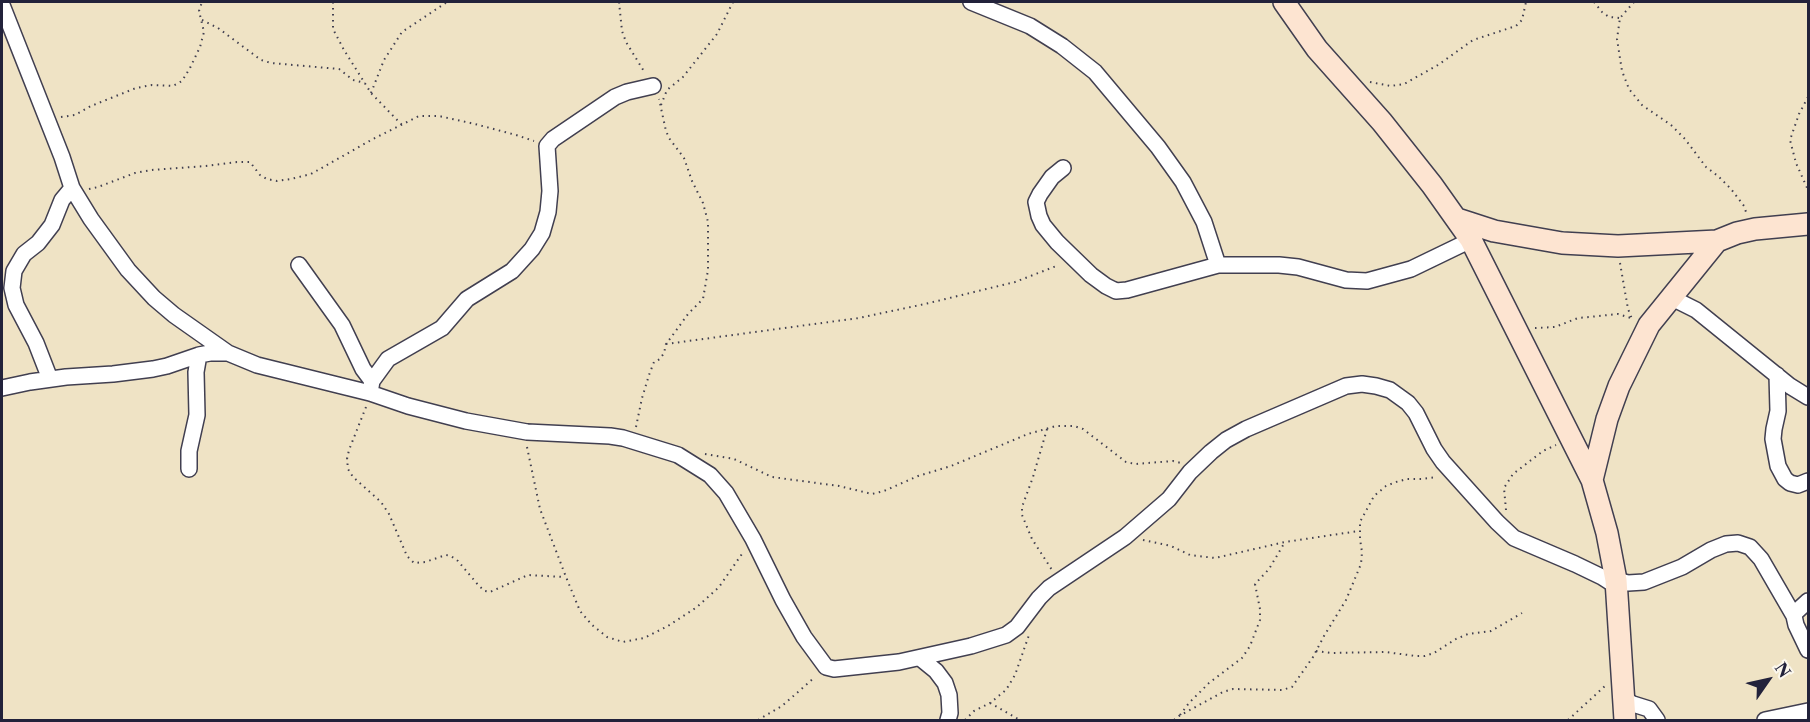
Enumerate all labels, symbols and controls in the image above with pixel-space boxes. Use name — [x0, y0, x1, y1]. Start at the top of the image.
north arrow — [1738, 650, 1798, 710]
text: N — [1771, 659, 1795, 681]

